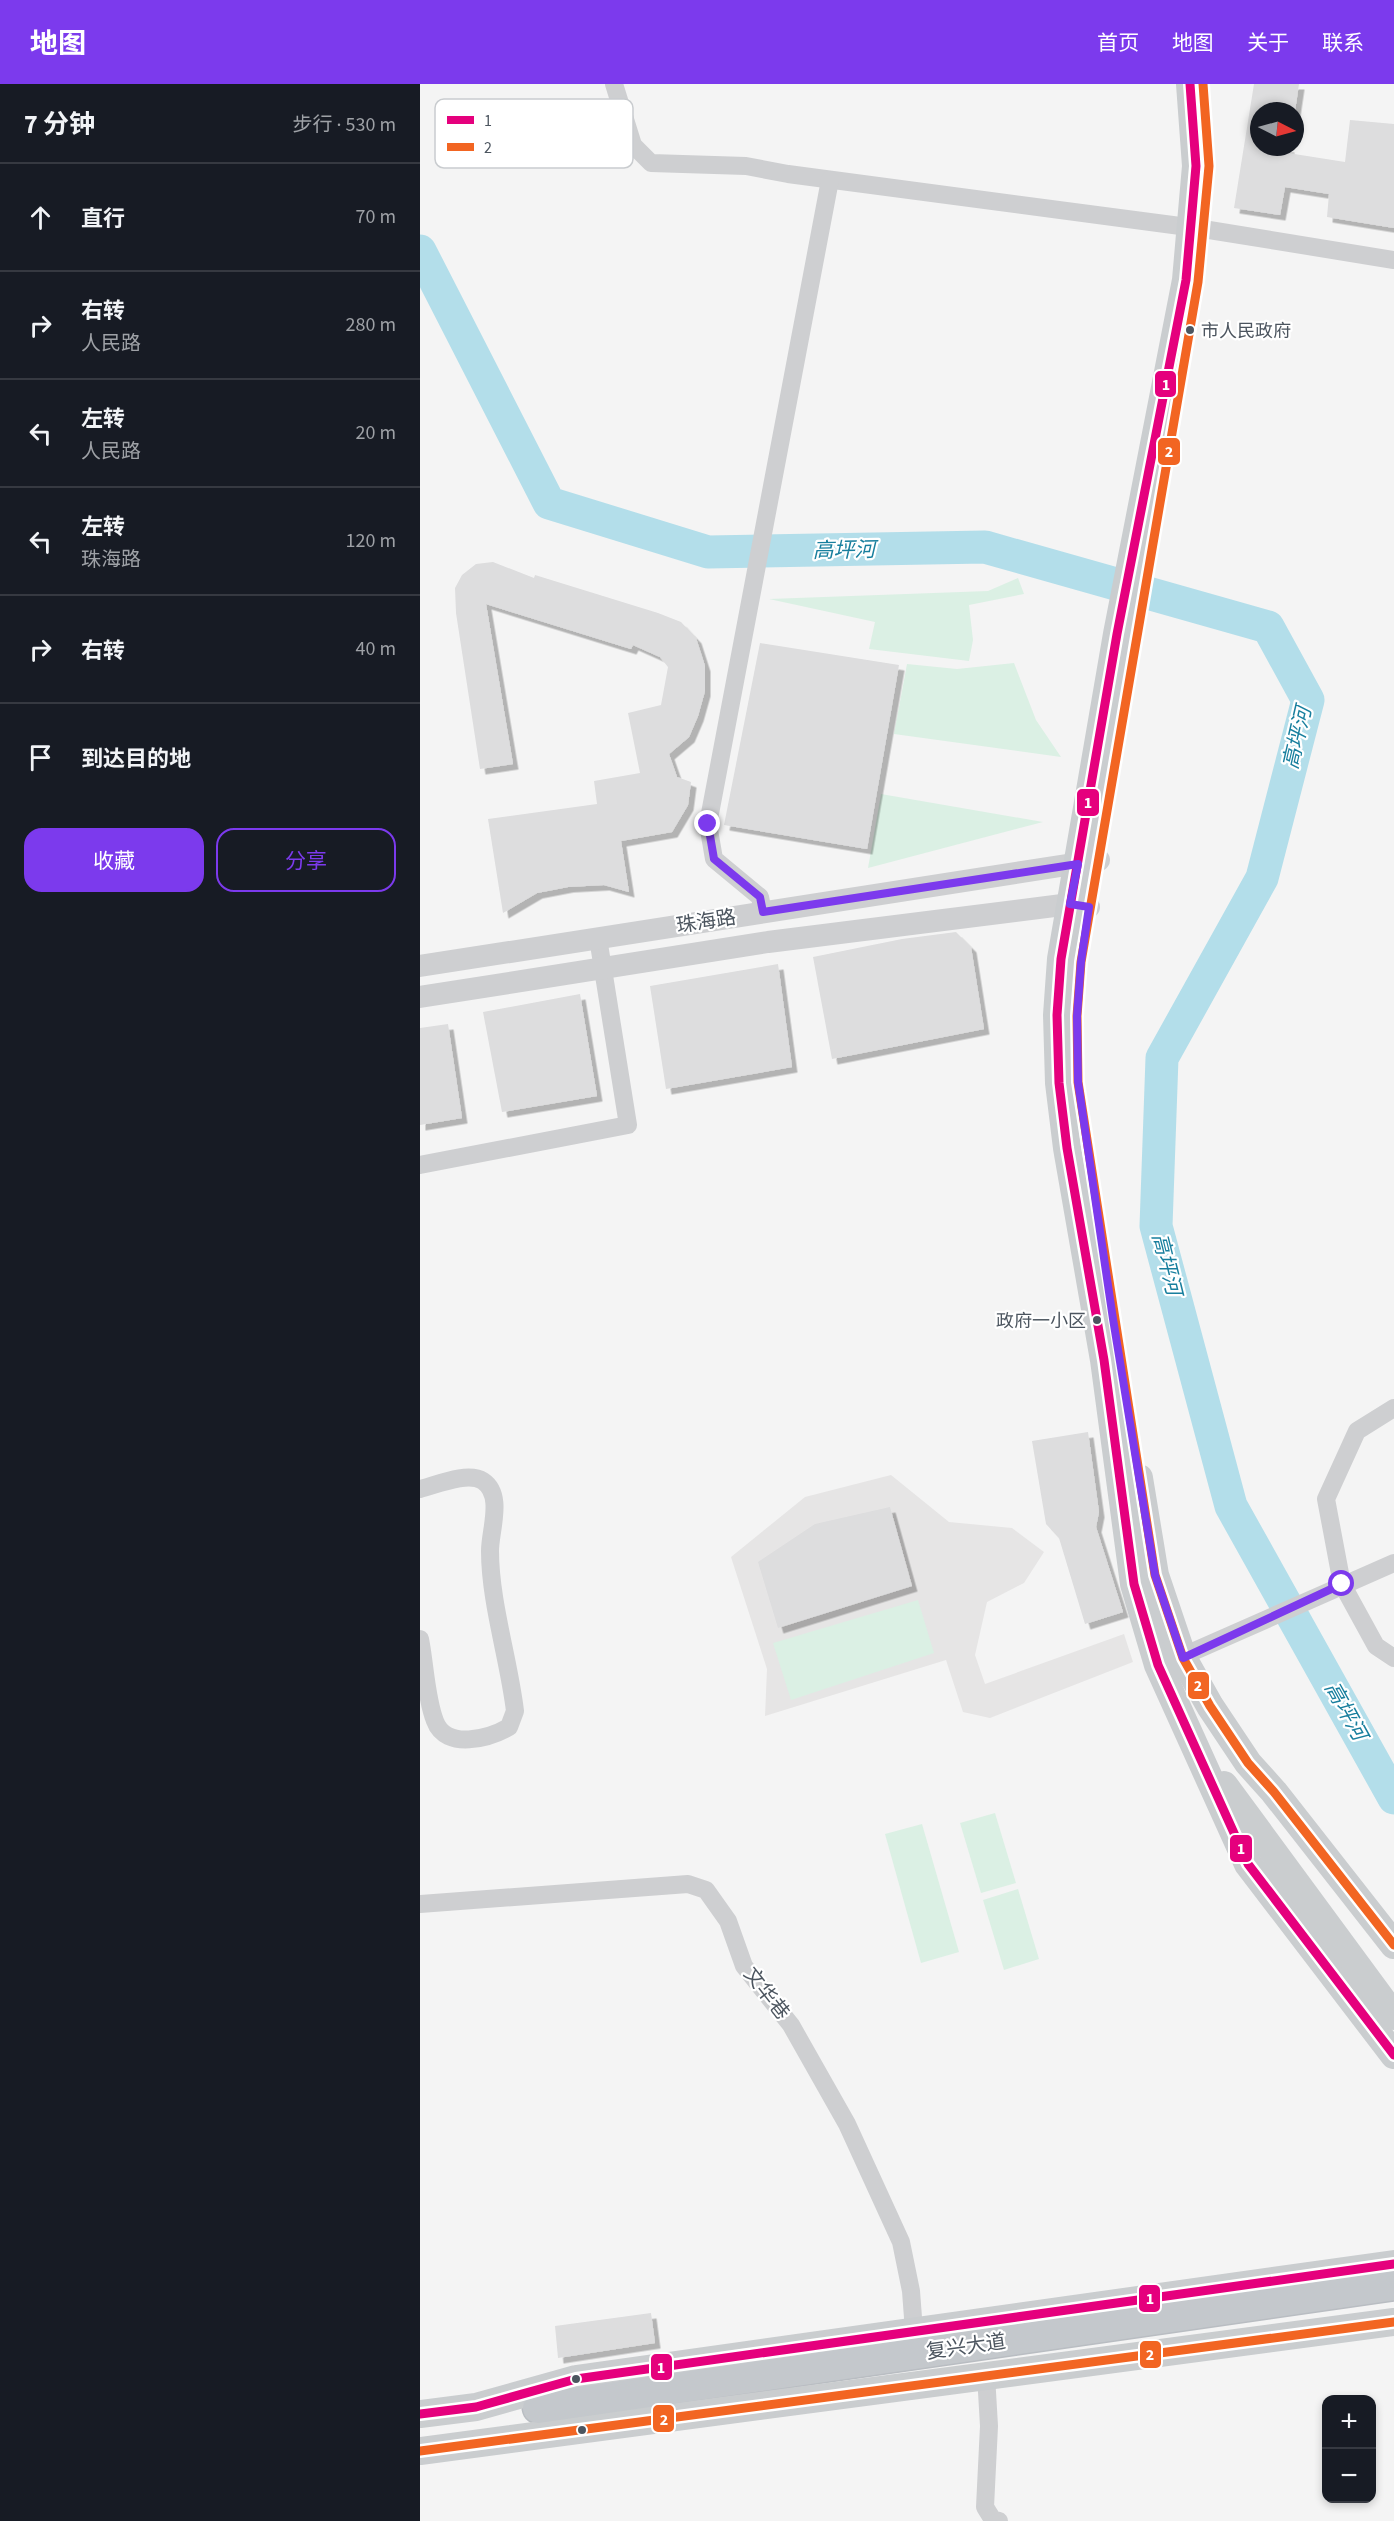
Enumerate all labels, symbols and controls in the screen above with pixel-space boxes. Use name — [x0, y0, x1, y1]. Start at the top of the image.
text: 地图 — [30, 24, 86, 64]
text: 首页 — [1097, 28, 1139, 58]
text: 地图 — [1172, 28, 1214, 58]
text: 关于 — [1247, 28, 1289, 58]
text: 联系 — [1322, 28, 1364, 58]
legend — [435, 99, 633, 168]
north arrow — [1250, 102, 1304, 156]
text: 7 分钟 — [24, 106, 95, 143]
text: 1 — [484, 110, 492, 132]
text: 步行 · 530 m — [293, 111, 396, 139]
text: 2 — [484, 137, 492, 159]
icon: ahead — [24, 201, 57, 234]
text: 直行 — [81, 203, 125, 235]
text: 70 m — [356, 203, 396, 231]
text: 右转 — [81, 295, 125, 327]
icon: right — [24, 309, 57, 342]
text: 280 m — [346, 311, 396, 339]
place label: 市人民政府 — [1201, 319, 1291, 344]
marker: 市人民政府 — [1184, 324, 1196, 336]
text: 人民路 — [81, 330, 141, 358]
line badge: 1 — [1154, 370, 1177, 398]
text: 1 — [1162, 374, 1170, 396]
text: 左转 — [81, 403, 125, 435]
icon: left — [24, 417, 57, 450]
text: 20 m — [356, 419, 396, 447]
line badge: 2 — [1157, 437, 1181, 466]
text: 人民路 — [81, 438, 141, 466]
text: 2 — [1165, 441, 1173, 463]
text: 左转 — [81, 511, 125, 543]
icon: left — [24, 525, 57, 558]
text: 120 m — [346, 527, 396, 555]
water label: 高坪河 — [812, 534, 880, 566]
text: 珠海路 — [81, 546, 141, 574]
icon: right — [24, 633, 57, 666]
text: 右转 — [81, 635, 125, 667]
text: 40 m — [356, 635, 396, 663]
water label: 高坪河 — [1275, 700, 1320, 772]
icon: arrive — [24, 741, 57, 774]
text: 到达目的地 — [81, 743, 191, 775]
line badge: 1 — [1076, 788, 1100, 817]
text: 1 — [1084, 792, 1092, 814]
route end — [694, 810, 720, 836]
button: 收藏 — [24, 828, 204, 892]
button: 分享 — [216, 828, 396, 892]
street label: 珠海路 — [674, 903, 738, 941]
water label: 高坪河 — [1145, 1230, 1190, 1302]
place label: 政府一小区 — [996, 1309, 1086, 1334]
marker: 政府一小区 — [1091, 1314, 1103, 1326]
route start — [1328, 1570, 1354, 1596]
line badge: 2 — [1187, 1671, 1210, 1700]
text: 2 — [1194, 1675, 1202, 1697]
water label: 高坪河 — [1318, 1676, 1376, 1749]
line badge: 1 — [1229, 1834, 1253, 1863]
text: 1 — [1237, 1838, 1245, 1860]
street label: 文华巷 — [737, 1961, 796, 2026]
line badge: 1 — [1138, 2284, 1161, 2313]
text: 1 — [1146, 2288, 1154, 2310]
street label: 复兴大道 — [925, 2328, 1008, 2366]
line badge: 2 — [1139, 2340, 1162, 2369]
text: 2 — [1146, 2344, 1154, 2366]
line badge: 1 — [650, 2353, 673, 2381]
text: 1 — [657, 2357, 665, 2379]
unlabelled marker — [570, 2373, 582, 2385]
map controls — [1322, 2395, 1376, 2503]
button: + — [1322, 2395, 1376, 2449]
line badge: 2 — [652, 2404, 675, 2433]
text: 2 — [660, 2409, 668, 2431]
unlabelled marker — [576, 2424, 588, 2436]
button: − — [1322, 2449, 1376, 2503]

